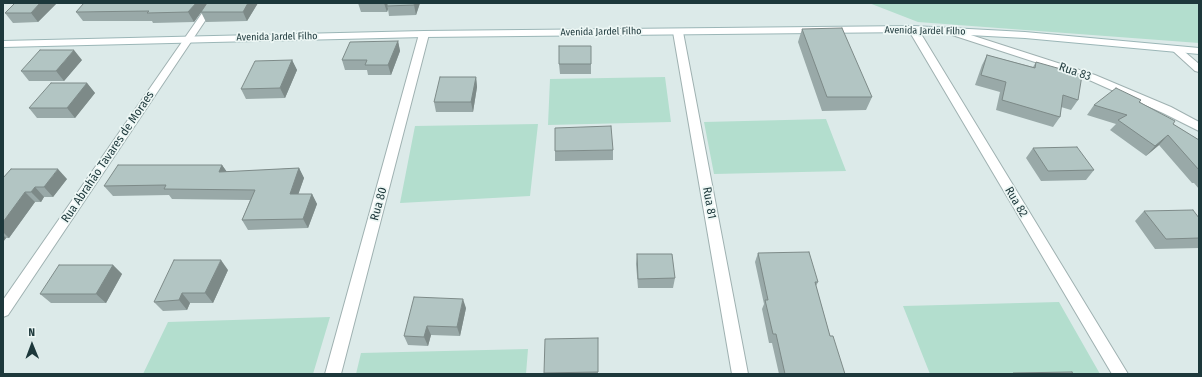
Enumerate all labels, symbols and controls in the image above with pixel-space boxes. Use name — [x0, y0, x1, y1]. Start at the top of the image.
street label: Avenida Jardel Filho — [884, 24, 966, 38]
street label: Avenida Jardel Filho — [560, 25, 642, 39]
street label: Avenida Jardel Filho — [236, 30, 318, 44]
street label: Rua 83 — [1057, 60, 1093, 84]
street label: Rua Abrahão Tavares de Moraes — [59, 89, 157, 225]
street label: Rua 82 — [1001, 184, 1031, 220]
street label: Rua 80 — [368, 186, 390, 222]
street label: Rua 81 — [699, 186, 719, 220]
north arrow — [12, 325, 52, 365]
text: N — [28, 326, 35, 339]

